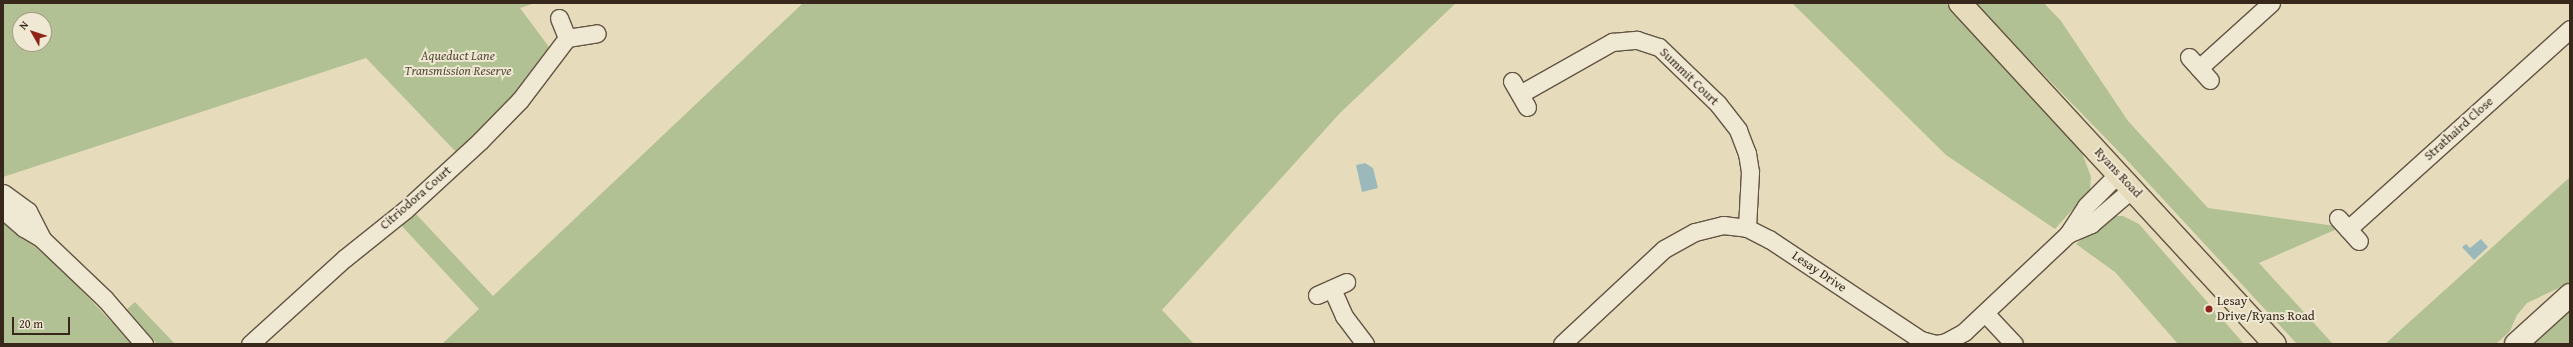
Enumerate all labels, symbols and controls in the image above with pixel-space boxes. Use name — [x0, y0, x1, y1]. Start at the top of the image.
north arrow — [12, 12, 52, 52]
text: N — [15, 17, 32, 33]
street label: Summit Court — [1656, 45, 1722, 109]
park label: Aqueduct Lane Transmission Reserve — [405, 49, 511, 80]
street label: Strathaird Close — [2421, 94, 2497, 164]
street label: Ryans Road — [2091, 145, 2145, 201]
street label: Citriodora Court — [377, 163, 455, 233]
street label: Lesay Drive — [1789, 248, 1849, 296]
place label: Lesay Drive/Ryans Road — [2217, 294, 2315, 325]
marker: Lesay Drive/Ryans Road — [2204, 304, 2214, 314]
scale bar — [14, 309, 72, 335]
text: 20 m — [19, 315, 43, 332]

